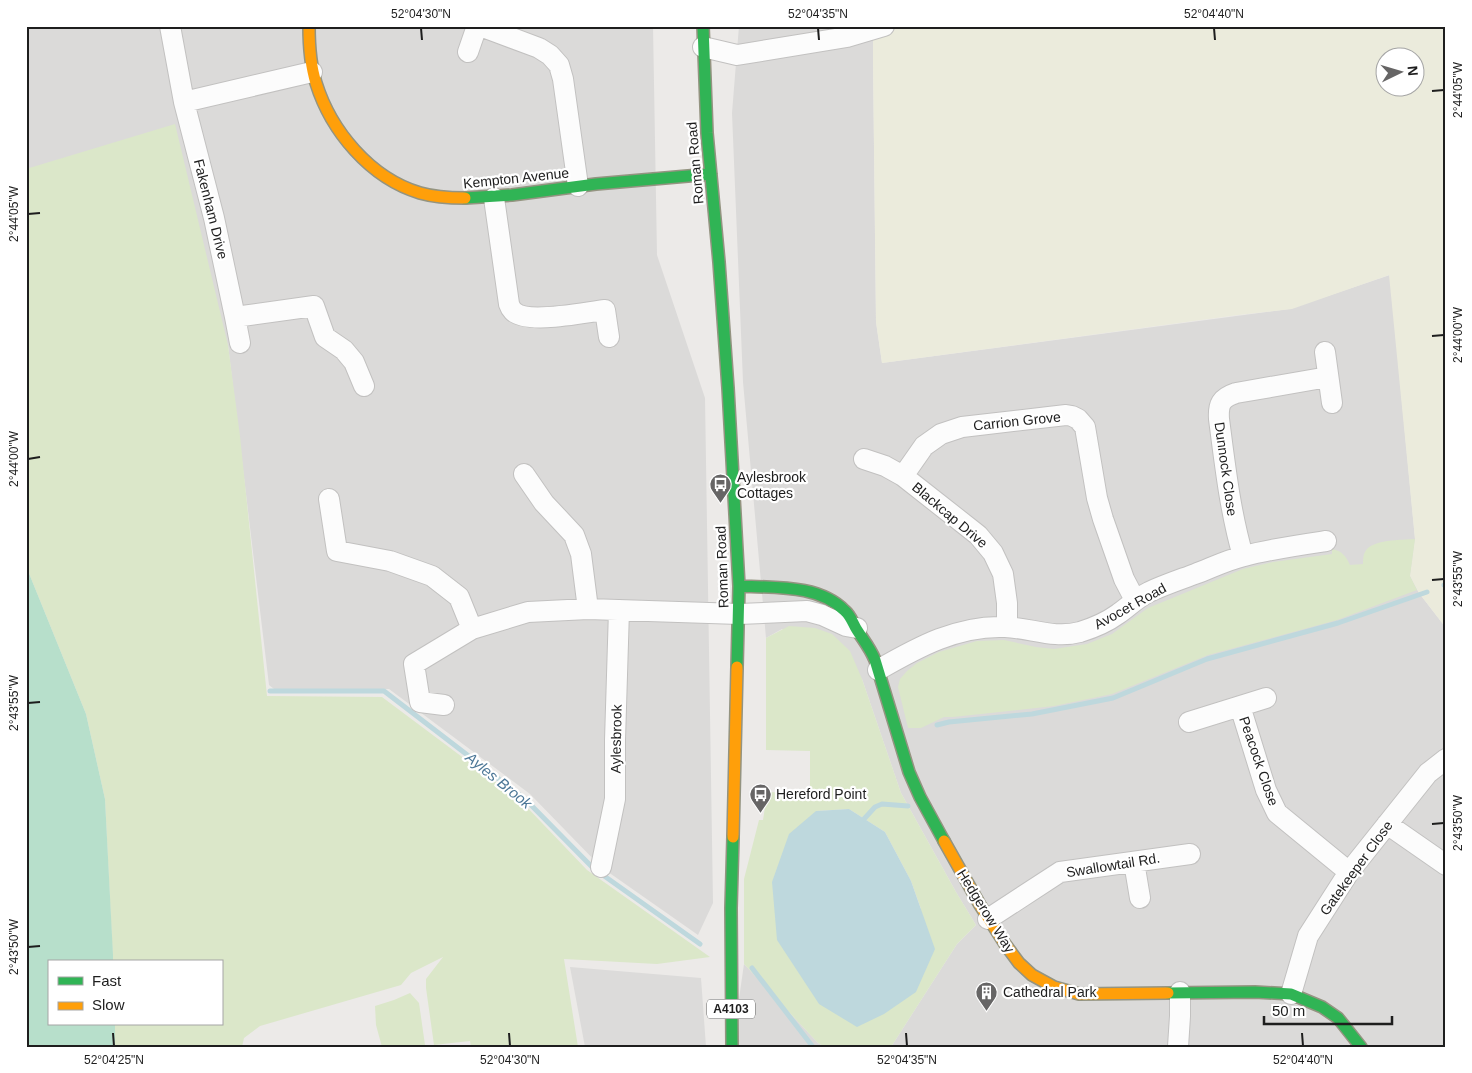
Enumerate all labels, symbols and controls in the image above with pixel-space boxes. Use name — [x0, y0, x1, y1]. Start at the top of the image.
text: 52°04'30"N — [391, 7, 451, 21]
text: 52°04'35"N — [788, 7, 848, 21]
text: 52°04'40"N — [1184, 7, 1244, 21]
north arrow — [1374, 48, 1424, 98]
text: 2°44'05"W — [1451, 61, 1465, 118]
text: N — [1405, 65, 1421, 77]
street label: Roman Road — [683, 121, 707, 205]
street label: Fakenham Drive — [191, 157, 231, 261]
street label: Kempton Avenue — [462, 164, 570, 192]
text: 2°44'05"W — [7, 185, 21, 242]
text: 2°44'00"W — [1451, 306, 1465, 363]
street label: Carrion Grove — [972, 408, 1062, 434]
street label: Dunnock Close — [1211, 421, 1241, 517]
text: 2°44'00"W — [7, 430, 21, 487]
place label: Aylesbrook Cottages — [737, 469, 807, 501]
bus stop icon: Aylesbrook Cottages — [709, 473, 733, 504]
street label: Blackcap Drive — [909, 479, 991, 551]
street label: Roman Road — [713, 525, 731, 609]
text: 2°43'55"W — [1451, 550, 1465, 607]
street label: Avocet Road — [1091, 580, 1169, 632]
text: 2°43'55"W — [7, 674, 21, 731]
street label: Aylesbrook — [607, 703, 625, 774]
street label: Peacock Close — [1236, 714, 1282, 808]
water label: Ayles Brook — [462, 748, 537, 813]
bus stop icon: Hereford Point — [748, 782, 772, 813]
place label: Hereford Point — [776, 786, 866, 802]
text: 2°43'50"W — [1451, 794, 1465, 851]
street label: Gatekeeper Close — [1316, 817, 1396, 918]
street label: Swallowtail Rd. — [1065, 850, 1161, 880]
street label: Hedgerow Way — [954, 866, 1018, 956]
text: 2°43'50"W — [7, 918, 21, 975]
legend — [48, 960, 222, 1026]
text: Fast — [92, 972, 122, 989]
building icon: Cathedral Park — [975, 980, 999, 1011]
place label: Cathedral Park — [1003, 984, 1097, 1000]
scale bar — [1264, 993, 1392, 1025]
text: Slow — [92, 996, 125, 1013]
road number: A4103 — [707, 1000, 755, 1019]
text: 50 m — [1272, 1002, 1305, 1019]
text: 52°04'25"N — [84, 1053, 144, 1067]
text: 52°04'30"N — [480, 1053, 540, 1067]
text: 52°04'35"N — [877, 1053, 937, 1067]
text: 52°04'40"N — [1273, 1053, 1333, 1067]

